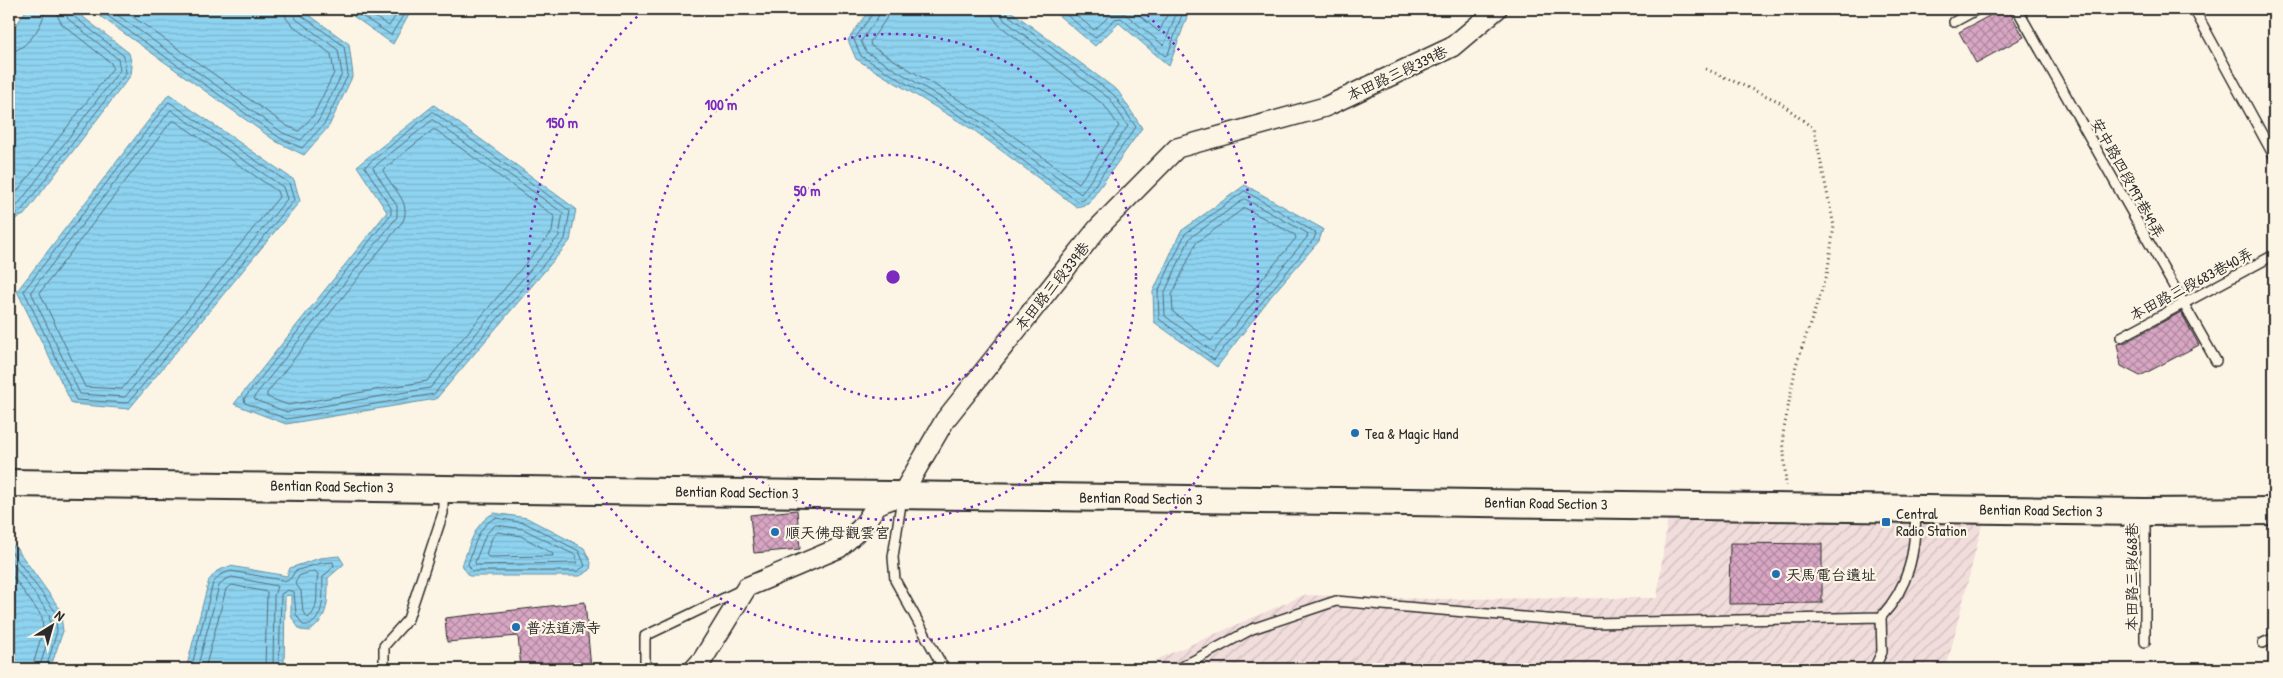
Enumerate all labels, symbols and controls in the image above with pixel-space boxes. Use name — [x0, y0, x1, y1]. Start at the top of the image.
street label: 本田路三段339巷 — [1343, 40, 1451, 106]
text: 100 m — [705, 94, 737, 115]
text: 150 m — [546, 112, 578, 133]
street label: 安中路四段197巷49弄 — [2086, 114, 2170, 242]
text: 50 m — [794, 180, 820, 201]
street label: 本田路三段339巷 — [1010, 237, 1094, 335]
street label: 本田路三段683巷40弄 — [2126, 243, 2256, 325]
centre of rings — [884, 268, 902, 286]
place label: Tea & Magic Hand — [1365, 423, 1459, 444]
marker: Tea & Magic Hand — [1349, 427, 1361, 439]
street label: Bentian Road Section 3 — [270, 474, 394, 498]
street label: Bentian Road Section 3 — [675, 480, 799, 504]
street label: Bentian Road Section 3 — [1079, 486, 1203, 510]
street label: Bentian Road Section 3 — [1484, 491, 1608, 515]
street label: Bentian Road Section 3 — [1979, 498, 2103, 522]
place label: Central Radio Station — [1896, 503, 1967, 541]
marker: Central Radio Station — [1880, 516, 1892, 528]
place label: 順天佛母觀雲宮 — [785, 522, 890, 543]
street label: 本田路三段668巷 — [2121, 523, 2142, 631]
marker: 順天佛母觀雲宮 — [769, 526, 781, 538]
place label: 天馬電台遺址 — [1786, 564, 1876, 585]
marker: 天馬電台遺址 — [1770, 568, 1782, 580]
north arrow — [28, 600, 78, 650]
text: N — [51, 605, 69, 625]
place label: 普法道濟寺 — [526, 617, 601, 638]
marker: 普法道濟寺 — [510, 621, 522, 633]

